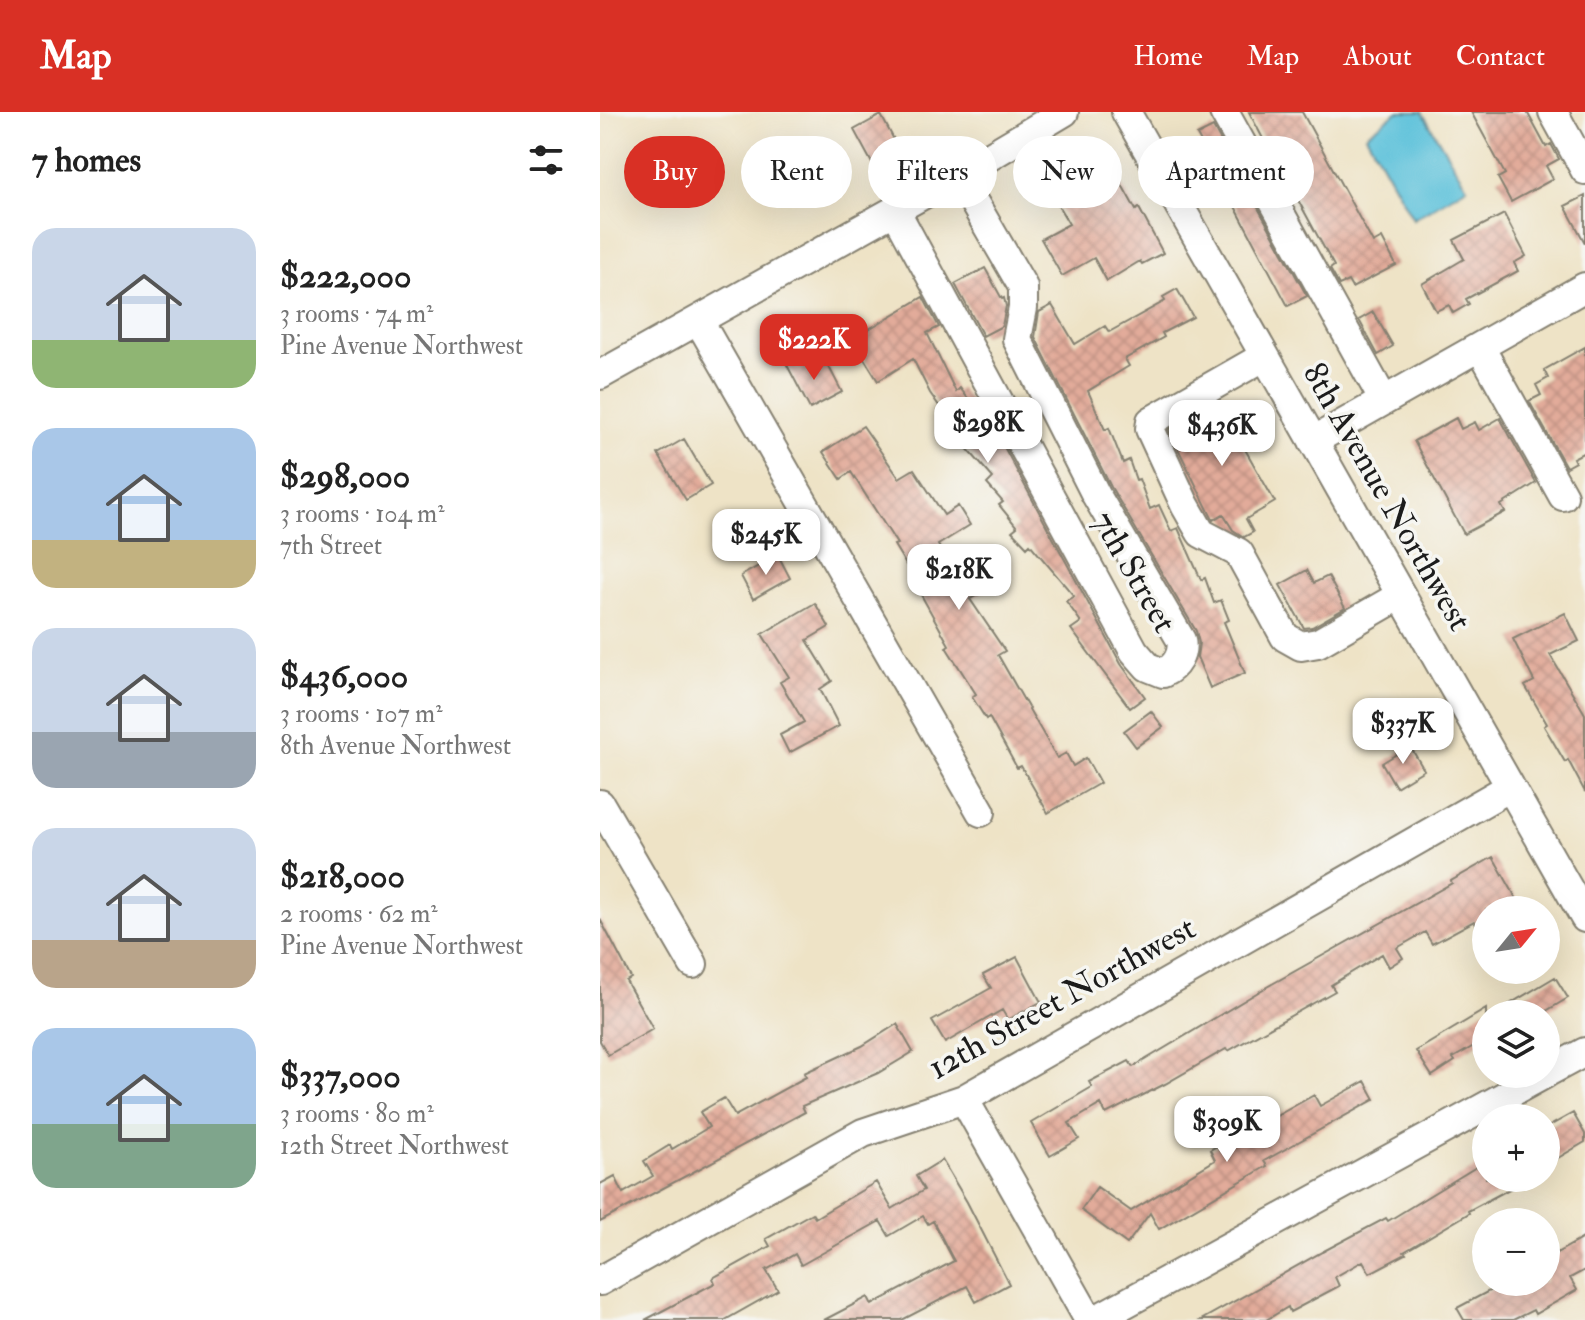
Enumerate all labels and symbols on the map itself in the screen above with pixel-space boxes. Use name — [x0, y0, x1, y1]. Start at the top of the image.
pin: $222K — [758, 314, 870, 382]
street label: 8th Avenue Northwest — [1293, 355, 1481, 639]
pin: $298K — [932, 397, 1044, 465]
pin: $436K — [1166, 400, 1278, 468]
street label: 7th Street — [1082, 503, 1186, 641]
pin: $245K — [710, 509, 822, 577]
pin: $218K — [903, 544, 1015, 612]
pin: $337K — [1347, 698, 1459, 766]
north arrow — [1472, 896, 1560, 984]
street label: 12th Street Northwest — [921, 907, 1203, 1089]
pin: $309K — [1171, 1096, 1283, 1164]

